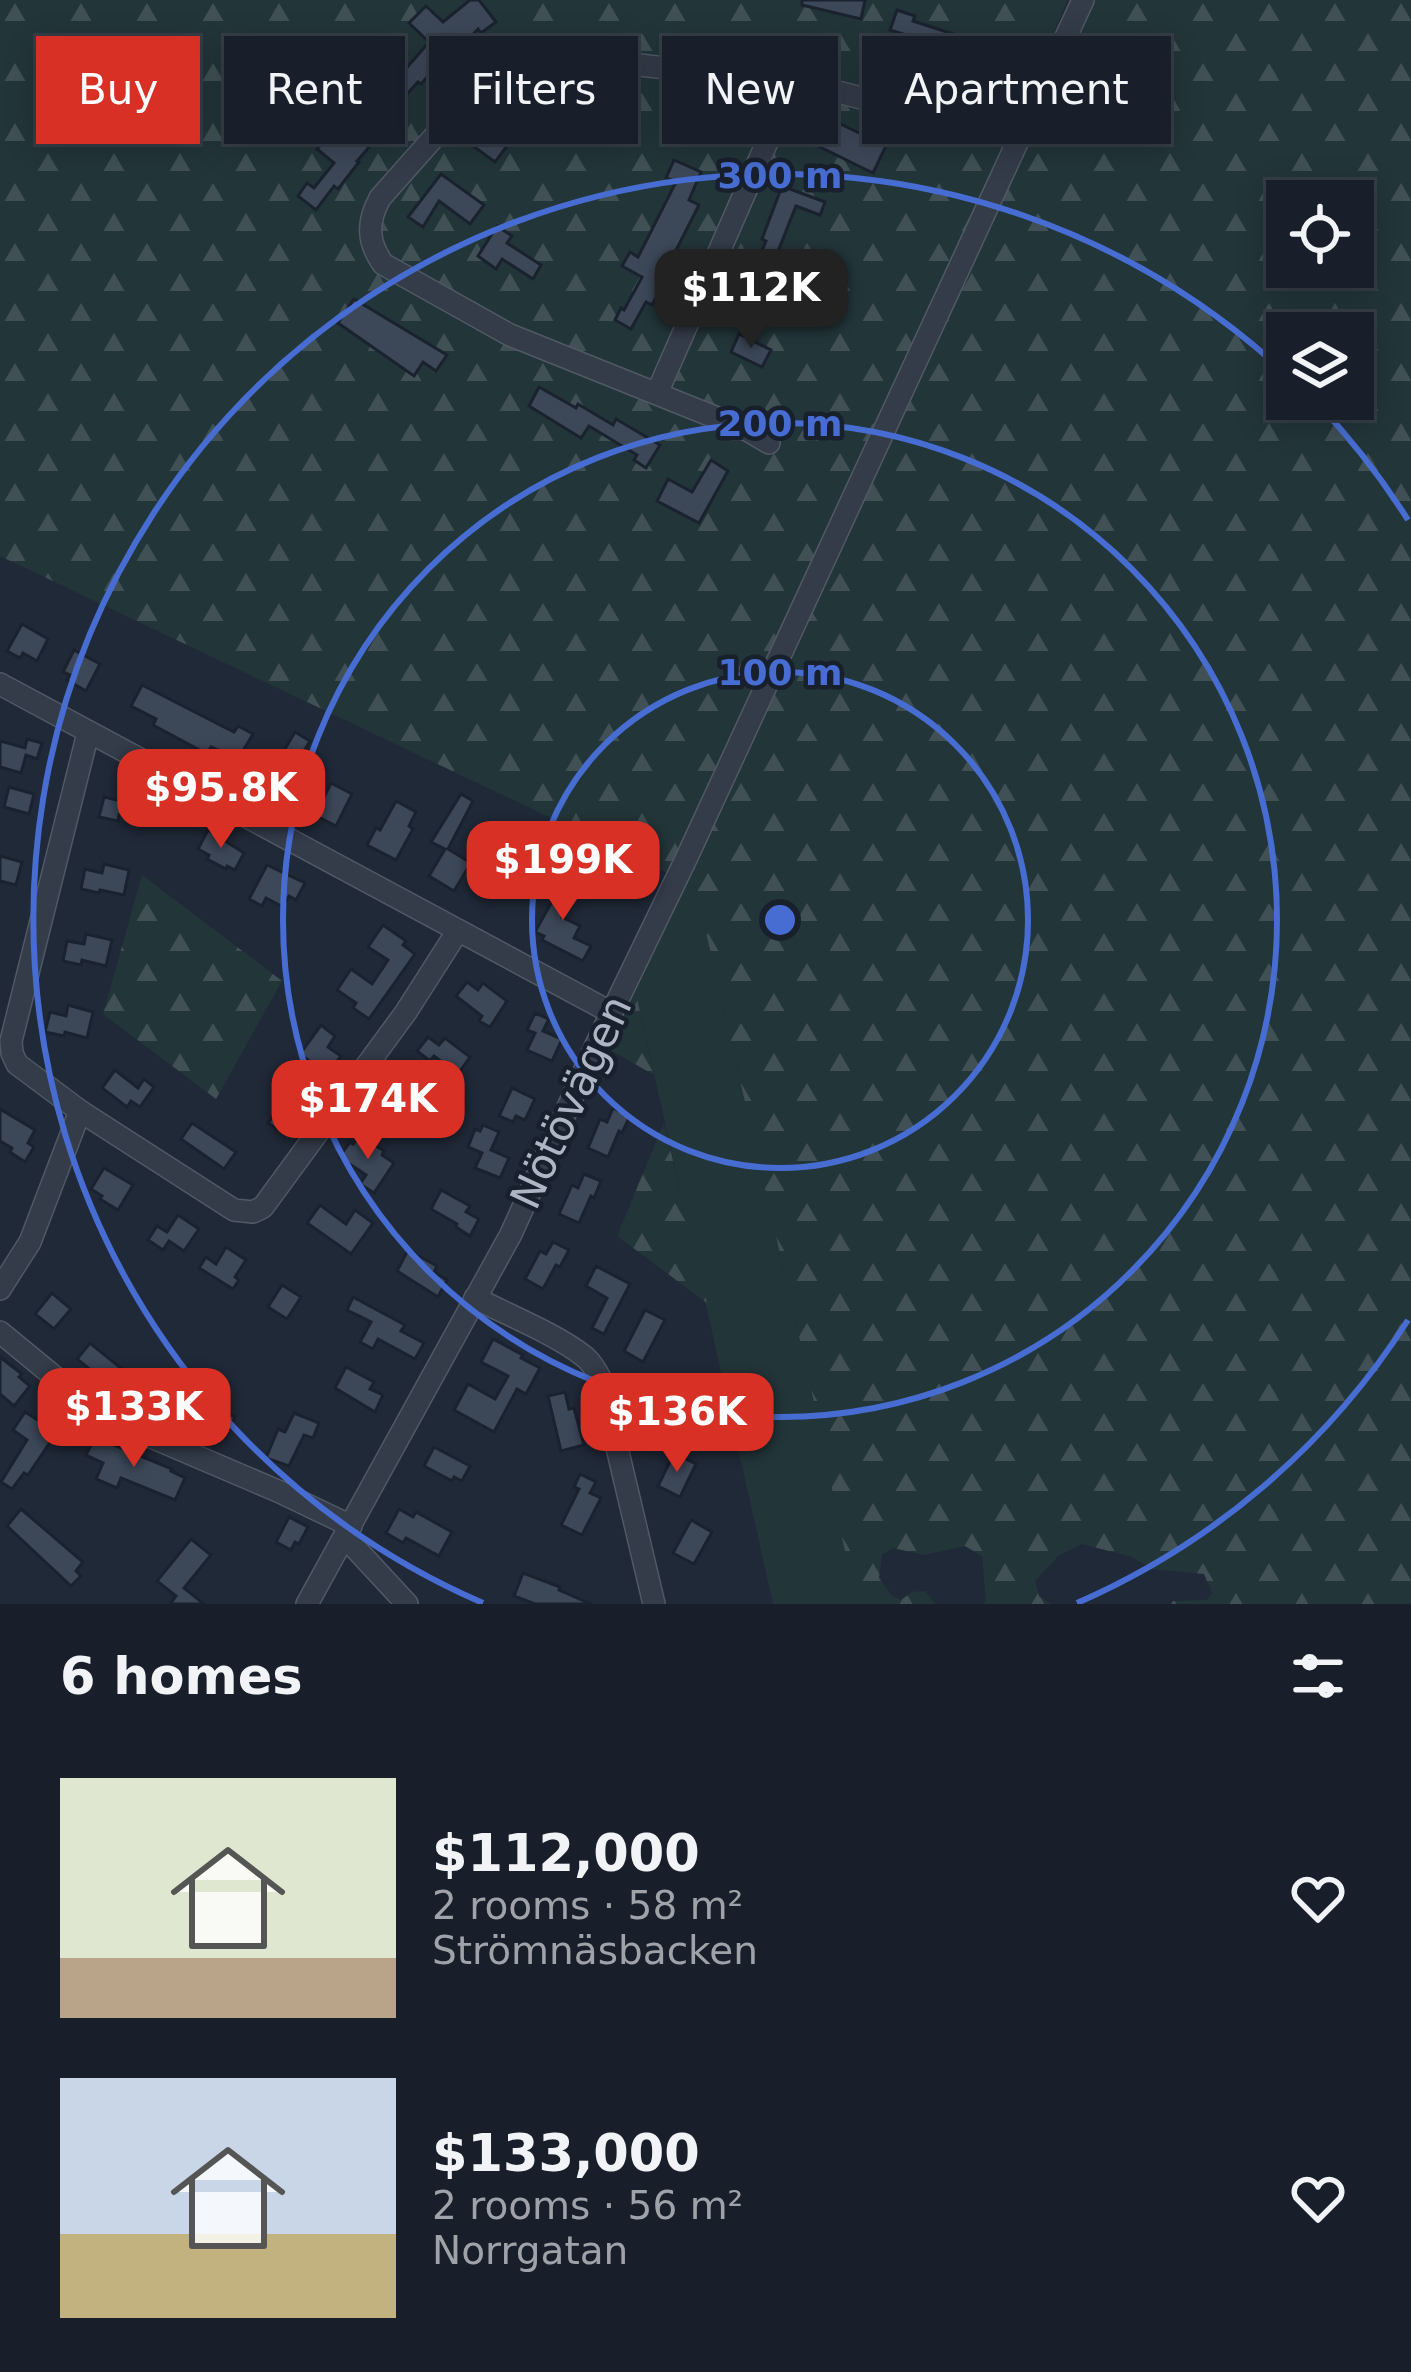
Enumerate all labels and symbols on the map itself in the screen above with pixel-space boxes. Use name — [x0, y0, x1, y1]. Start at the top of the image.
text: 300 m — [717, 155, 843, 196]
pin: $112K — [667, 249, 835, 351]
text: 200 m — [717, 403, 843, 444]
text: 100 m — [717, 652, 843, 693]
pin: $95.8K — [123, 749, 319, 851]
pin: $199K — [479, 821, 647, 923]
centre of rings — [759, 899, 801, 941]
street label: Nötövägen — [500, 988, 642, 1216]
pin: $174K — [284, 1060, 452, 1162]
pin: $133K — [50, 1368, 218, 1470]
pin: $136K — [593, 1373, 761, 1475]

